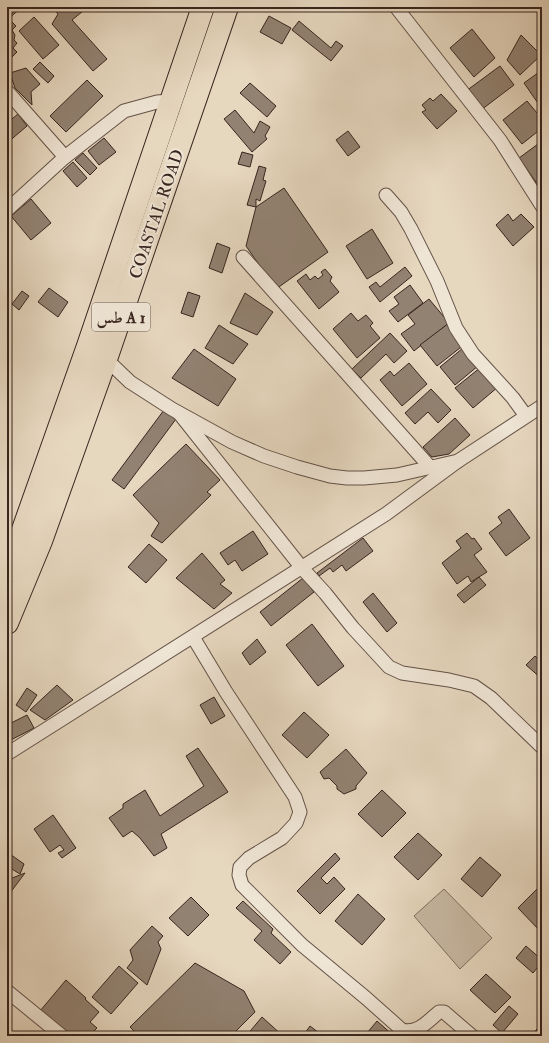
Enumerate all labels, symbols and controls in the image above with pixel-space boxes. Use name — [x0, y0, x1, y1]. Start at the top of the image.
street label: COASTAL ROAD — [125, 147, 188, 282]
road number: طس A 1 — [92, 303, 150, 331]

